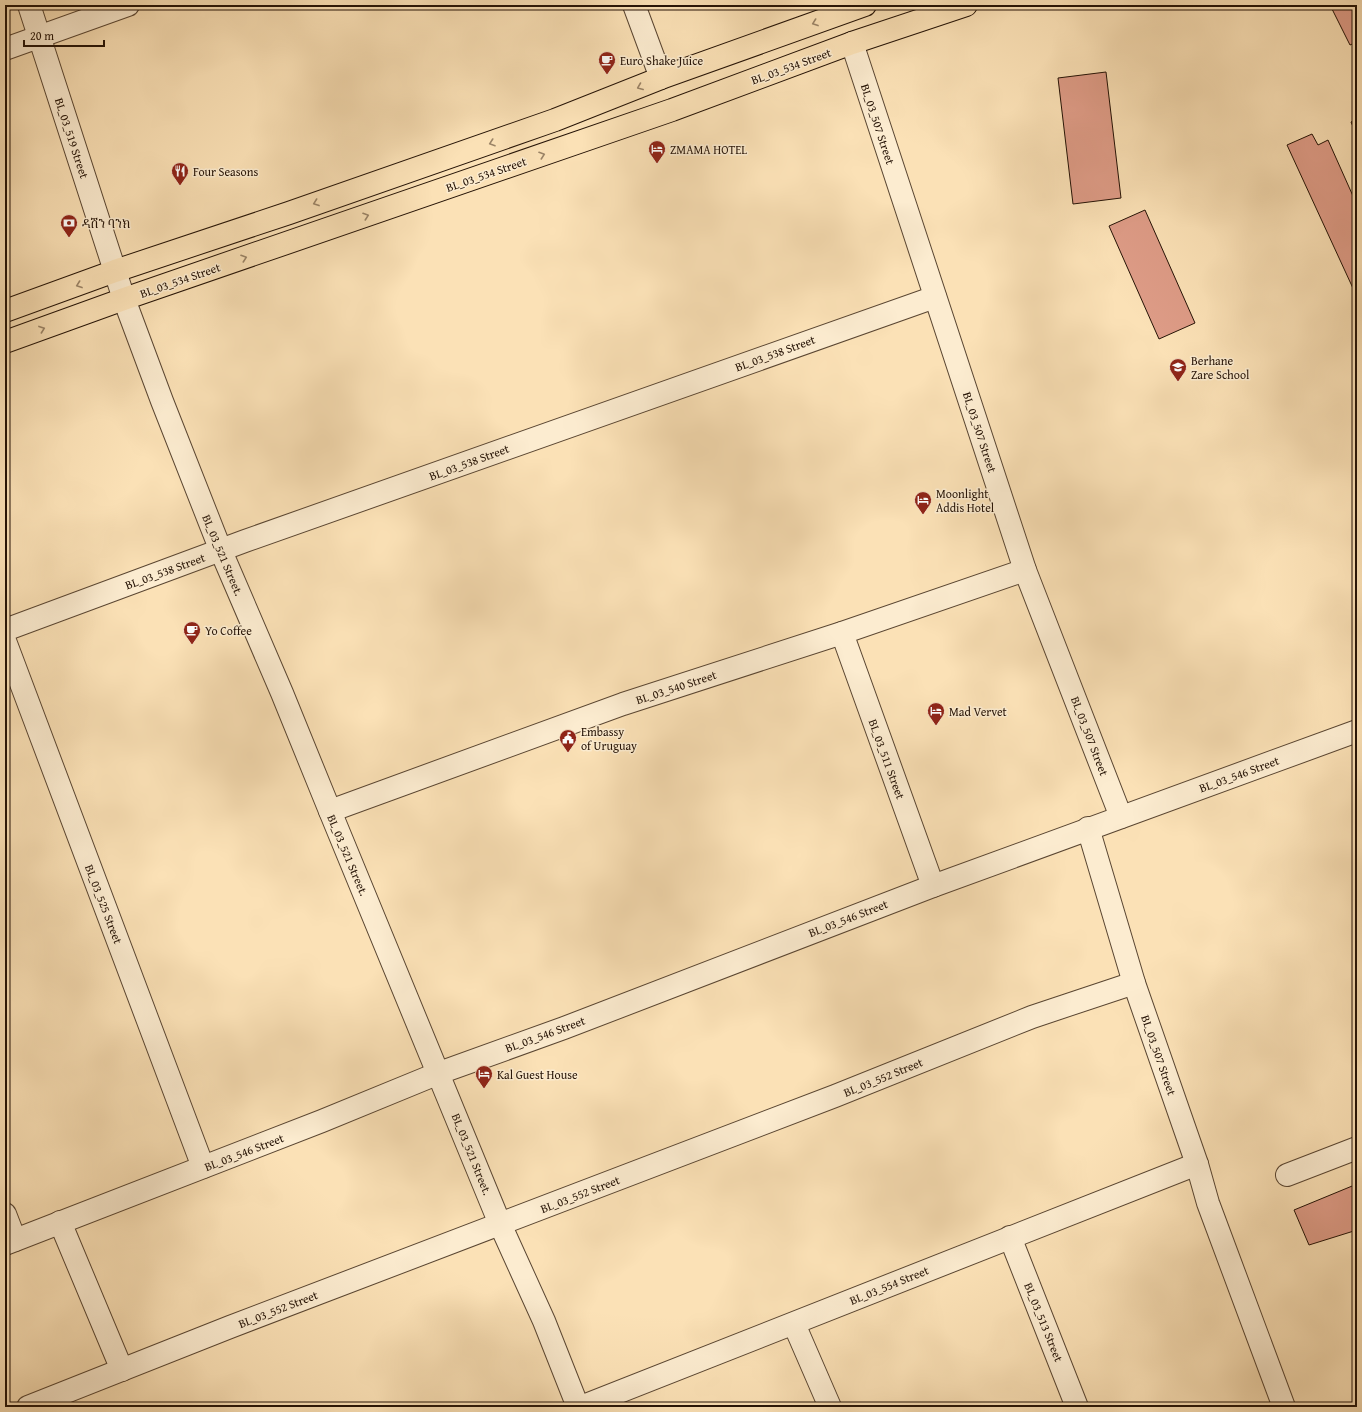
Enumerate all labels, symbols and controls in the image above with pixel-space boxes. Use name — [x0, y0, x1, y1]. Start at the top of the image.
one-way arrow — [811, 18, 818, 26]
scale bar — [24, 22, 104, 48]
text: 20 m — [30, 27, 54, 44]
street label: BL_03_534 Street — [749, 43, 834, 88]
cafe icon: Euro Shake Juice — [597, 50, 617, 75]
place label: Euro Shake Juice — [620, 52, 703, 69]
street label: BL_03_507 Street — [857, 81, 899, 167]
one-way arrow — [637, 82, 644, 90]
street label: BL_03_519 Street — [51, 95, 93, 181]
one-way arrow — [489, 138, 496, 146]
hotel icon: ZMAMA HOTEL — [647, 139, 667, 164]
place label: ZMAMA HOTEL — [670, 141, 747, 158]
one-way arrow — [539, 151, 546, 160]
street label: BL_03_534 Street — [444, 152, 529, 196]
restaurant icon: Four Seasons — [170, 161, 190, 186]
place label: Four Seasons — [193, 163, 258, 180]
one-way arrow — [313, 199, 320, 207]
one-way arrow — [363, 212, 370, 220]
bank icon: ዳሽን ባንክ — [59, 213, 79, 238]
place label: ዳሽን ባንክ — [82, 215, 130, 232]
one-way arrow — [240, 254, 247, 263]
street label: BL_03_534 Street — [138, 258, 223, 302]
one-way arrow — [75, 280, 82, 288]
one-way arrow — [38, 326, 45, 334]
street label: BL_03_538 Street — [733, 330, 818, 375]
place label: Berhane Zare School — [1191, 352, 1250, 383]
school or university icon: Berhane Zare School — [1168, 357, 1188, 382]
street label: BL_03_507 Street — [959, 389, 1001, 475]
street label: BL_03_538 Street — [427, 439, 512, 484]
place label: Moonlight Addis Hotel — [936, 485, 995, 516]
hotel icon: Moonlight Addis Hotel — [913, 490, 933, 515]
street label: BL_03_521 Street. — [198, 512, 248, 598]
street label: BL_03_538 Street — [123, 548, 208, 593]
cafe icon: Yo Coffee — [182, 620, 202, 645]
place label: Yo Coffee — [205, 622, 252, 639]
street label: BL_03_540 Street — [633, 666, 719, 708]
street label: BL_03_507 Street — [1067, 694, 1113, 779]
hotel icon: Mad Vervet — [926, 701, 946, 726]
place label: Mad Vervet — [949, 703, 1008, 720]
street label: BL_03_511 Street — [865, 717, 910, 802]
place label: Embassy of Uruguay — [581, 723, 637, 754]
public building icon: Embassy of Uruguay — [558, 728, 578, 753]
street label: BL_03_546 Street — [1197, 751, 1282, 796]
street label: BL_03_521 Street. — [323, 812, 373, 898]
street label: BL_03_525 Street — [81, 862, 127, 947]
street label: BL_03_546 Street — [806, 895, 891, 941]
street label: BL_03_546 Street — [503, 1011, 588, 1056]
street label: BL_03_507 Street — [1137, 1013, 1181, 1098]
street label: BL_03_552 Street — [841, 1053, 926, 1101]
hotel icon: Kal Guest House — [474, 1064, 494, 1089]
place label: Kal Guest House — [497, 1066, 578, 1083]
street label: BL_03_521 Street. — [448, 1111, 496, 1198]
street label: BL_03_546 Street — [202, 1129, 287, 1175]
street label: BL_03_552 Street — [538, 1171, 623, 1217]
street label: BL_03_554 Street — [847, 1261, 932, 1309]
street label: BL_03_513 Street — [1020, 1280, 1068, 1365]
street label: BL_03_552 Street — [236, 1286, 321, 1332]

